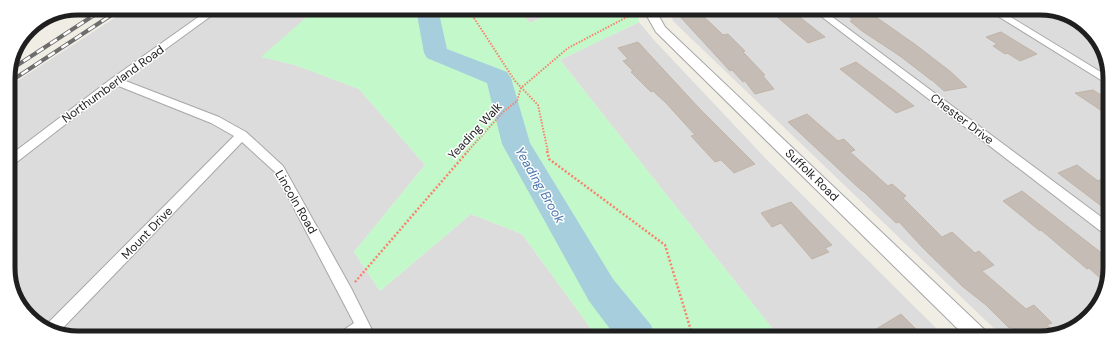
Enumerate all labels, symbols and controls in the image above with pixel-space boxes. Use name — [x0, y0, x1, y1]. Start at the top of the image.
street label: Northumberland Road — [59, 42, 167, 126]
street label: Chester Drive — [927, 90, 997, 148]
street label: Yeading Walk — [444, 99, 506, 163]
water label: Yeading Brook — [511, 144, 569, 226]
street label: Suffolk Road — [782, 145, 842, 205]
street label: Lincoln Road — [271, 167, 321, 237]
street label: Mount Drive — [118, 203, 176, 263]

